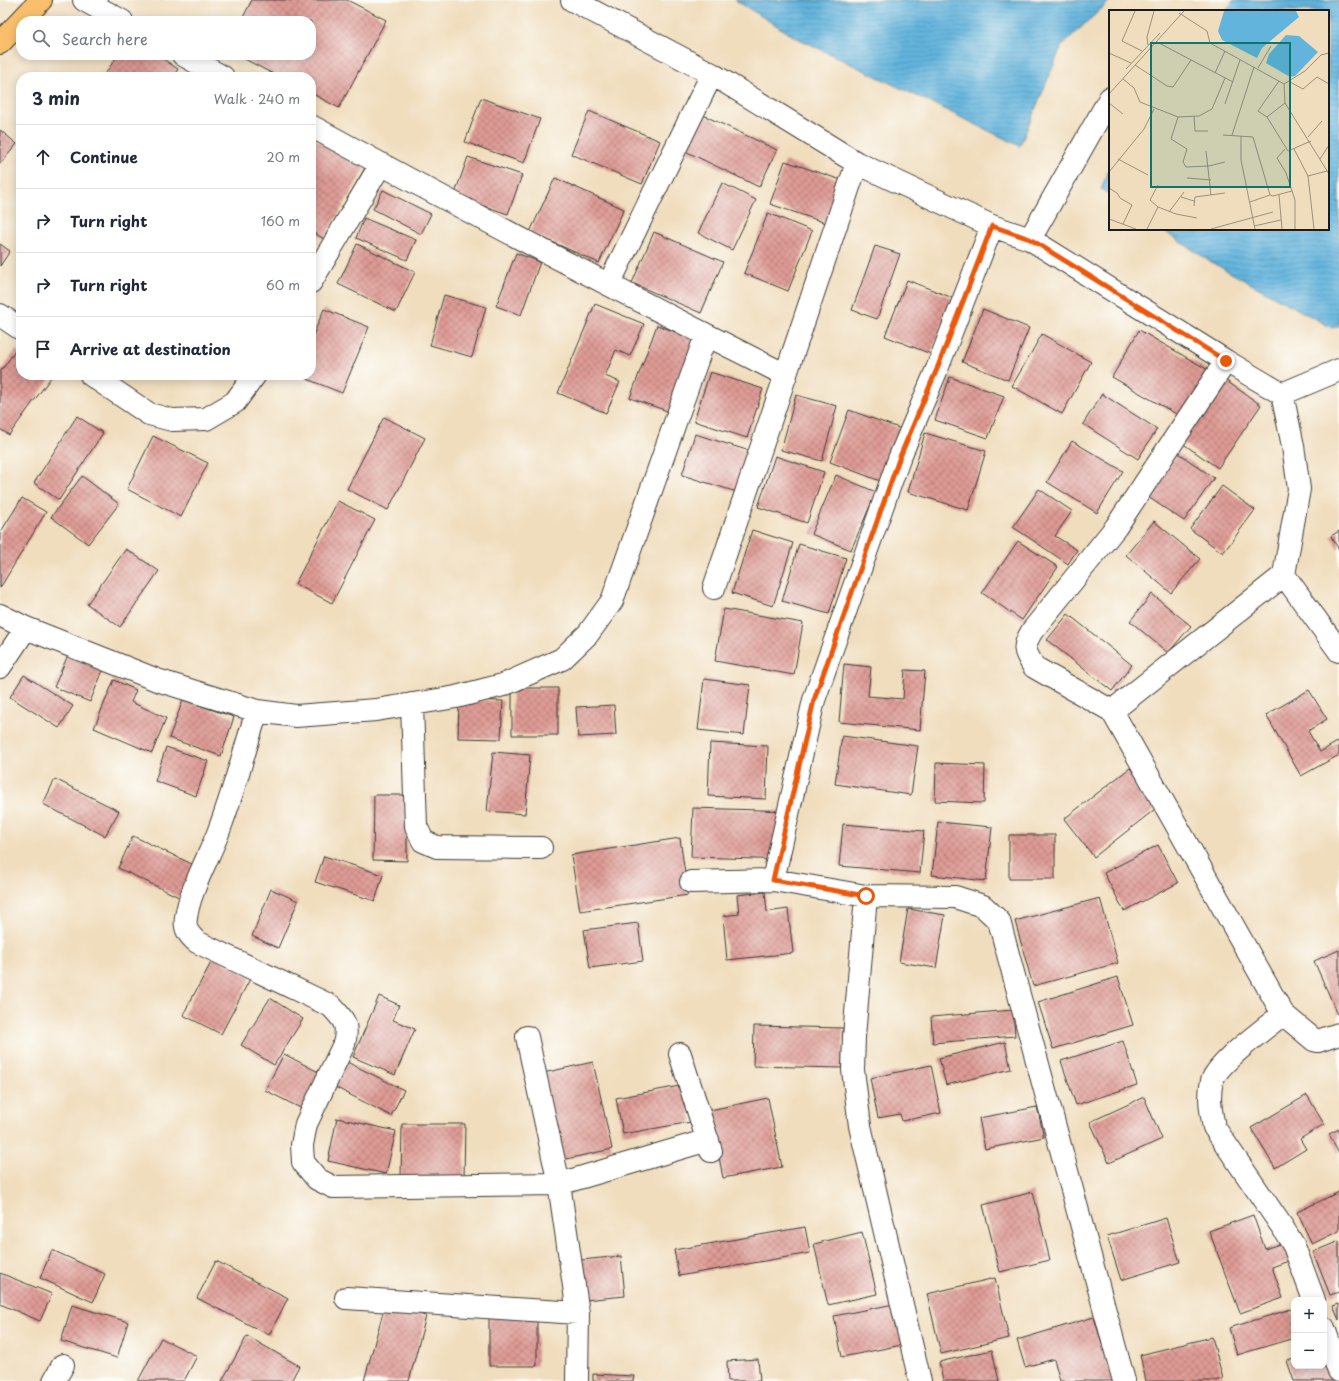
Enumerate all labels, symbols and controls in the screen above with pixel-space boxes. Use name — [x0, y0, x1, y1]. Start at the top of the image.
inset map — [1109, 10, 1329, 230]
search box — [16, 16, 316, 60]
icon: search — [30, 27, 52, 49]
text: Search here — [62, 27, 148, 50]
text: 3 min — [32, 85, 80, 111]
text: Walk · 240 m — [214, 89, 300, 108]
text: Continue — [70, 145, 138, 168]
icon: ahead — [32, 146, 54, 168]
text: 20 m — [266, 147, 300, 166]
text: Turn right — [70, 209, 147, 232]
icon: right — [32, 210, 54, 232]
text: 160 m — [261, 211, 300, 230]
text: Turn right — [70, 273, 147, 296]
icon: right — [32, 274, 54, 296]
text: 60 m — [266, 275, 300, 294]
text: Arrive at destination — [70, 337, 231, 360]
icon: arrive — [32, 338, 54, 360]
route end — [1217, 352, 1235, 370]
route start — [857, 887, 875, 905]
map controls — [1291, 1297, 1327, 1369]
button: + — [1291, 1297, 1327, 1333]
button: − — [1291, 1333, 1327, 1369]

